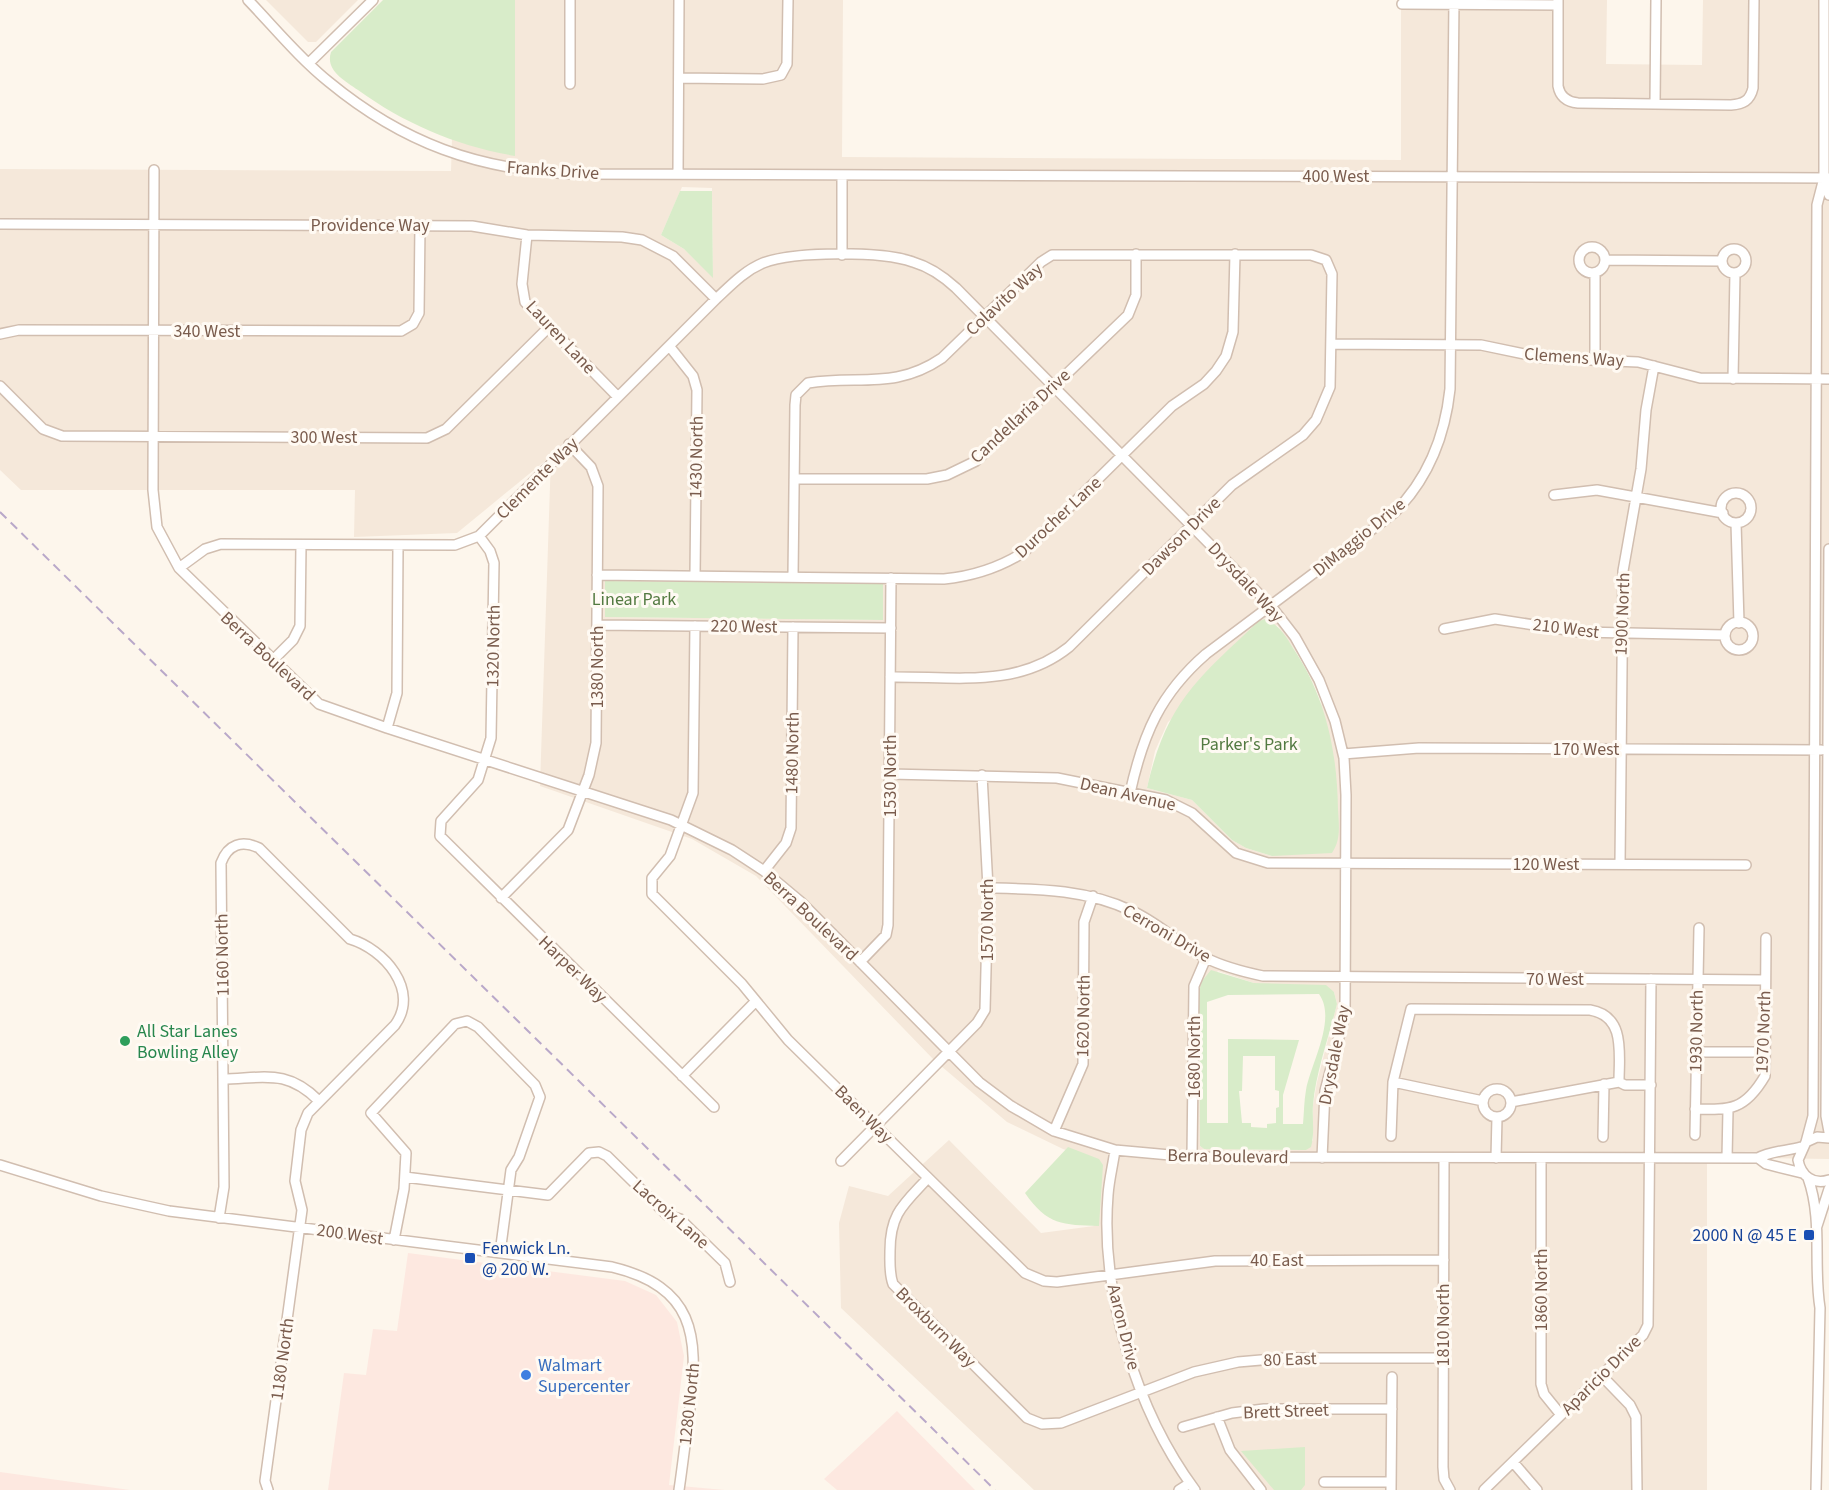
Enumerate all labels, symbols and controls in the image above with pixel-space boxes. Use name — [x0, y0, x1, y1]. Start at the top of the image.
street label: Franks Drive — [506, 155, 600, 186]
street label: 400 West — [1303, 164, 1369, 189]
street label: Providence Way — [310, 213, 430, 238]
street label: Colavito Way — [960, 257, 1049, 342]
street label: Lauren Lane — [520, 295, 601, 380]
street label: 340 West — [174, 319, 240, 344]
street label: Clemens Way — [1523, 342, 1625, 373]
street label: Candellaria Drive — [965, 363, 1076, 469]
street label: 1430 North — [683, 415, 710, 499]
street label: 300 West — [291, 425, 357, 450]
street label: Clemente Way — [491, 431, 585, 525]
street label: Durocher Lane — [1010, 471, 1107, 564]
street label: Dawson Drive — [1136, 491, 1227, 582]
street label: DiMaggio Drive — [1308, 492, 1411, 583]
street label: Drysdale Way — [1202, 537, 1290, 628]
street label: 1900 North — [1609, 572, 1636, 656]
park label: Linear Park — [592, 587, 676, 612]
street label: 1320 North — [480, 604, 507, 688]
street label: Berra Boulevard — [215, 606, 320, 707]
street label: 210 West — [1531, 612, 1601, 645]
street label: 220 West — [710, 613, 778, 640]
street label: 1380 North — [585, 626, 610, 708]
street label: 1480 North — [779, 711, 806, 795]
park label: Parker's Park — [1200, 732, 1298, 757]
street label: 1530 North — [878, 735, 903, 817]
street label: 170 West — [1553, 737, 1619, 762]
street label: Dean Avenue — [1077, 771, 1178, 818]
street label: 120 West — [1513, 852, 1579, 877]
street label: Berra Boulevard — [758, 866, 863, 967]
street label: 1570 North — [975, 879, 1000, 961]
street label: Cerroni Drive — [1118, 898, 1216, 969]
street label: 1160 North — [209, 913, 236, 997]
street label: Harper Way — [533, 930, 613, 1009]
street label: 70 West — [1526, 967, 1584, 992]
street label: 1620 North — [1070, 974, 1097, 1058]
street label: 1930 North — [1683, 989, 1710, 1073]
street label: 1970 North — [1750, 990, 1777, 1074]
street label: Drysdale Way — [1313, 1002, 1357, 1107]
street label: 1680 North — [1182, 1016, 1207, 1098]
place label: All Star Lanes Bowling Alley — [137, 1019, 239, 1065]
marker: All Star Lanes Bowling Alley — [118, 1034, 132, 1048]
street label: Baen Way — [829, 1080, 899, 1150]
street label: Berra Boulevard — [1167, 1143, 1289, 1170]
street label: Lacroix Lane — [627, 1174, 715, 1255]
street label: 200 West — [315, 1217, 385, 1252]
place label: 2000 N @ 45 E — [1693, 1223, 1797, 1248]
marker: 2000 N @ 45 E — [1802, 1228, 1816, 1242]
place label: Fenwick Ln. @ 200 W. — [482, 1236, 571, 1282]
street label: 40 East — [1250, 1248, 1304, 1273]
street label: 1860 North — [1529, 1249, 1554, 1331]
marker: Fenwick Ln. @ 200 W. — [463, 1251, 477, 1265]
street label: Broxburn Way — [890, 1281, 982, 1374]
street label: Aaron Drive — [1101, 1282, 1146, 1373]
street label: 1810 North — [1431, 1284, 1456, 1366]
street label: 1180 North — [264, 1316, 301, 1402]
street label: Aparicio Drive — [1556, 1330, 1647, 1421]
street label: 80 East — [1263, 1346, 1317, 1373]
place label: Walmart Supercenter — [538, 1353, 631, 1399]
street label: 1280 North — [673, 1362, 706, 1447]
marker: Walmart Supercenter — [519, 1368, 533, 1382]
street label: Brett Street — [1243, 1398, 1329, 1425]

